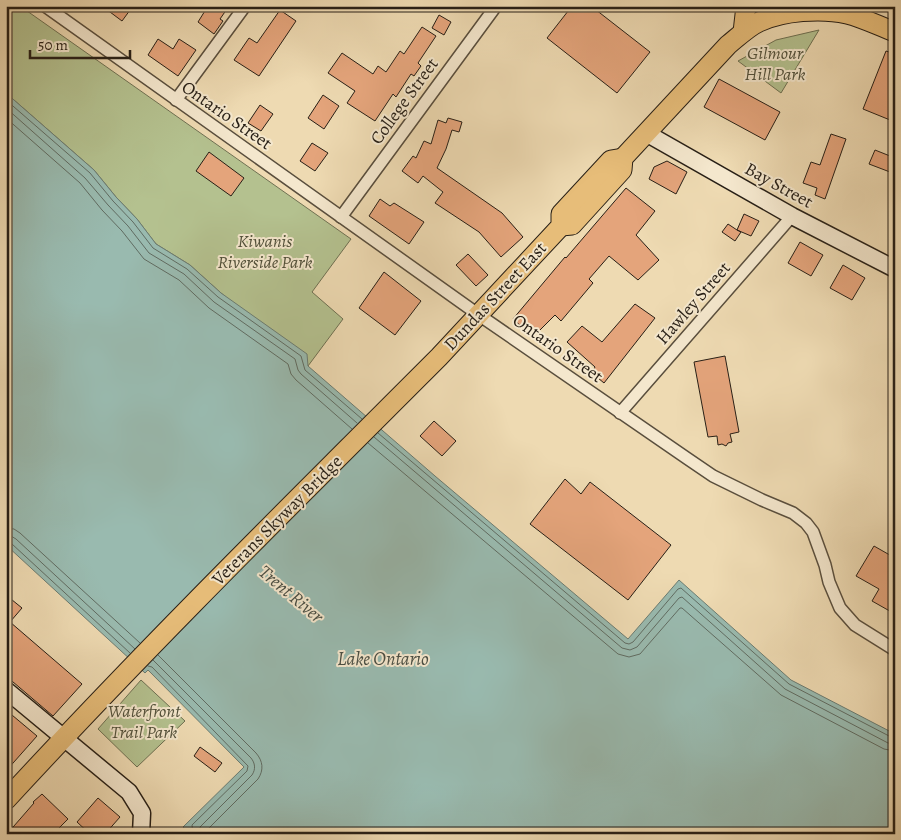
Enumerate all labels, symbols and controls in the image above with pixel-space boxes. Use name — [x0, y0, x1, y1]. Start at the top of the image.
scale bar — [30, 28, 130, 60]
text: 50 m — [38, 35, 68, 55]
park label: Gilmour Hill Park — [745, 41, 805, 86]
street label: College Street — [364, 53, 444, 149]
street label: Ontario Street — [177, 75, 277, 155]
street label: Bay Street — [741, 156, 818, 214]
park label: Kiwanis Riverside Park — [217, 229, 313, 274]
street label: Dundas Street East — [438, 236, 552, 356]
street label: Hawley Street — [650, 256, 736, 349]
street label: Ontario Street — [508, 308, 608, 388]
street label: Veterans Skyway Bridge — [206, 450, 347, 591]
water label: Trent River — [253, 559, 330, 630]
water label: Lake Ontario — [337, 646, 429, 672]
park label: Waterfront Trail Park — [108, 699, 181, 744]

